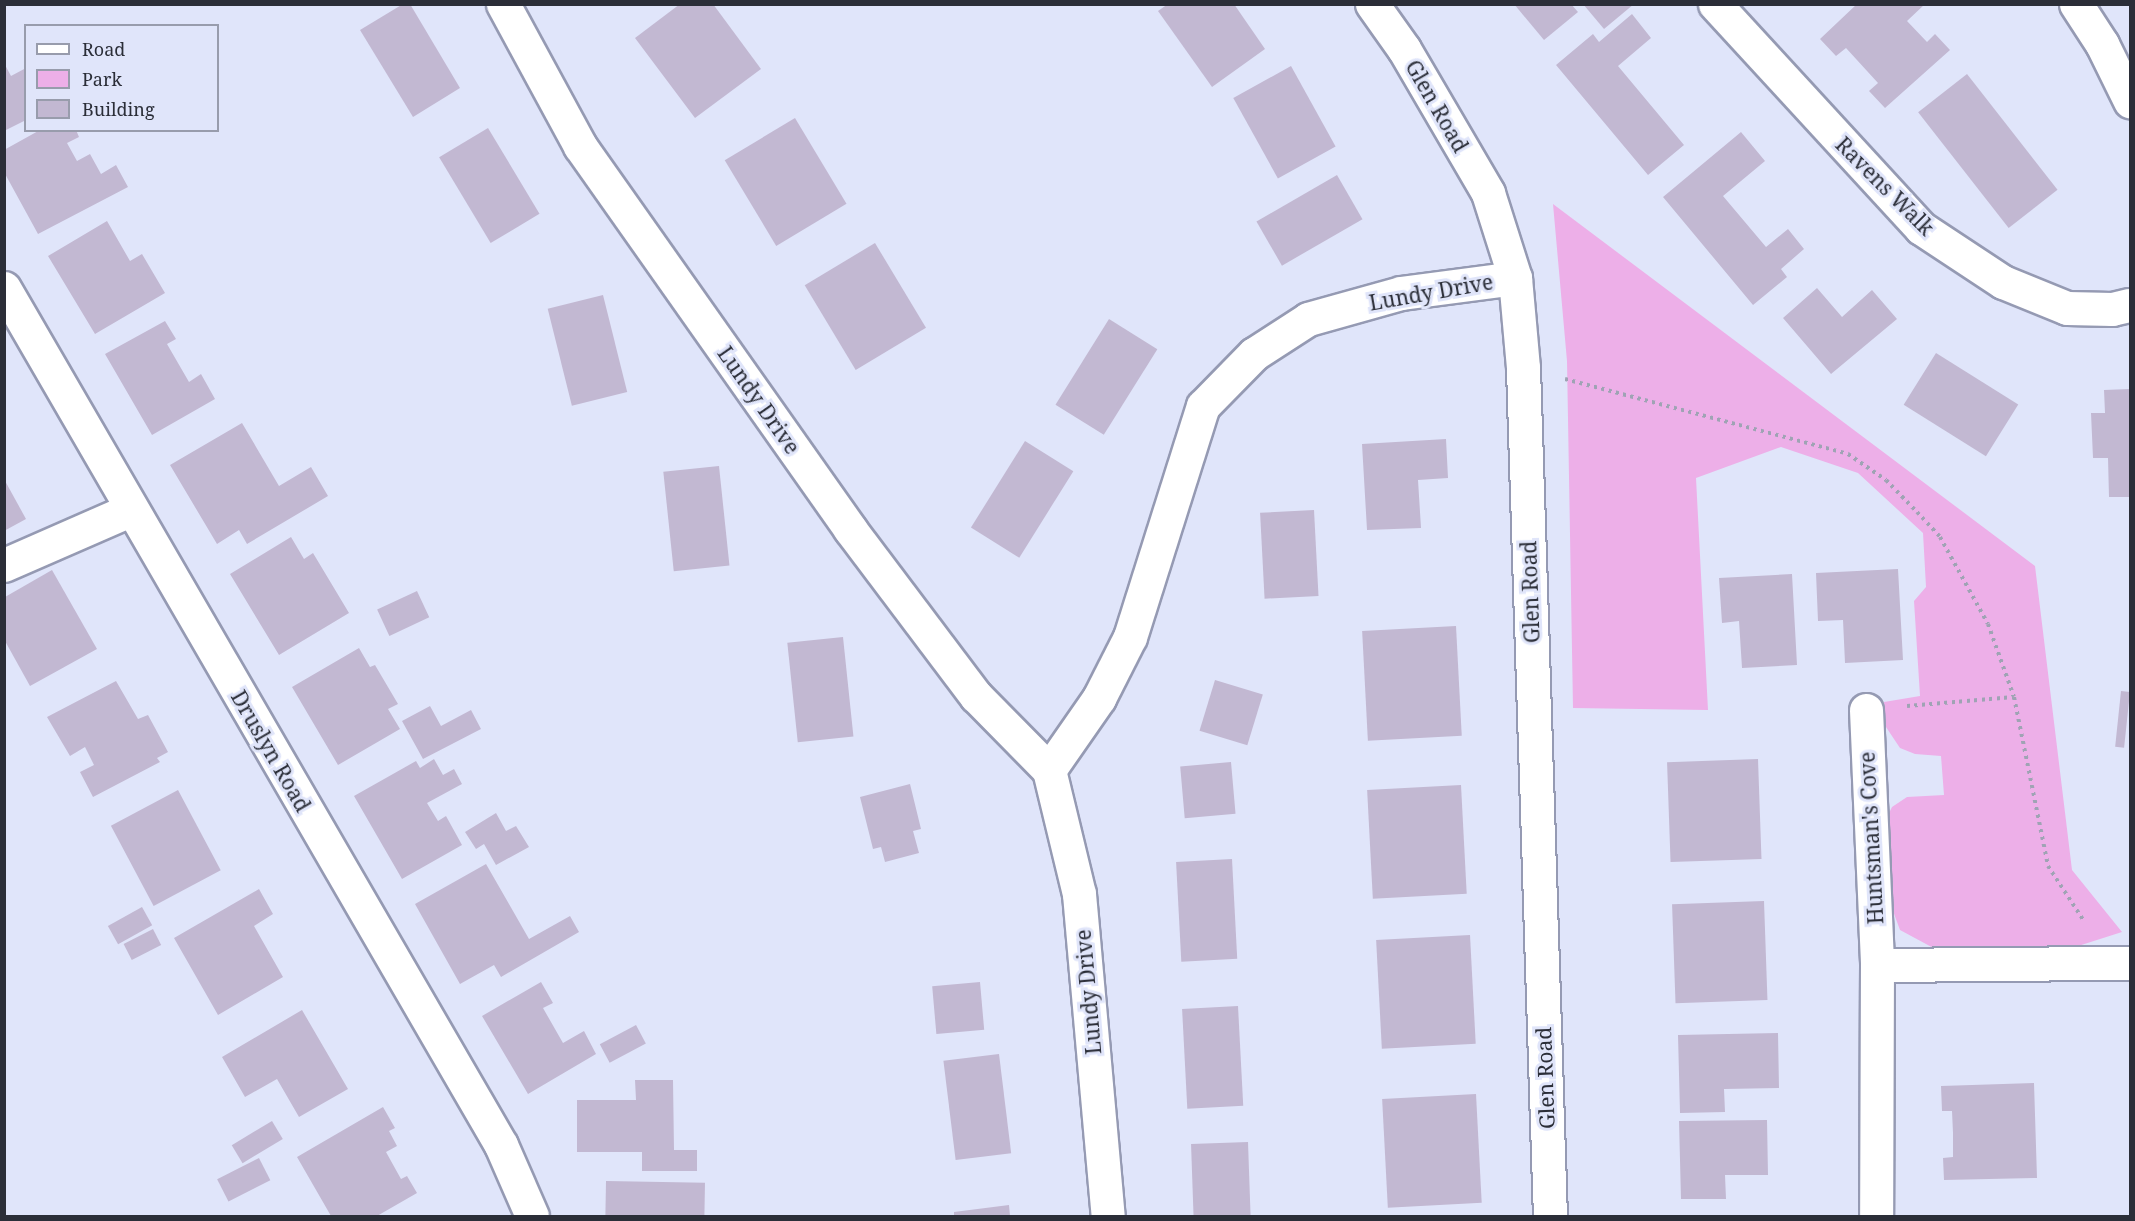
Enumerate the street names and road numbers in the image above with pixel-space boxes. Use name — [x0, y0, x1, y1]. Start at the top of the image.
street label: Glen Road — [1400, 55, 1474, 157]
street label: Ravens Walk — [1831, 132, 1939, 240]
street label: Lundy Drive — [1367, 269, 1495, 315]
street label: Lundy Drive — [713, 341, 805, 459]
street label: Glen Road — [1516, 540, 1544, 644]
street label: Druslyn Road — [226, 686, 316, 816]
street label: Huntsman's Cove — [1854, 751, 1888, 925]
street label: Lundy Drive — [1070, 928, 1106, 1056]
street label: Glen Road — [1531, 1026, 1559, 1130]

